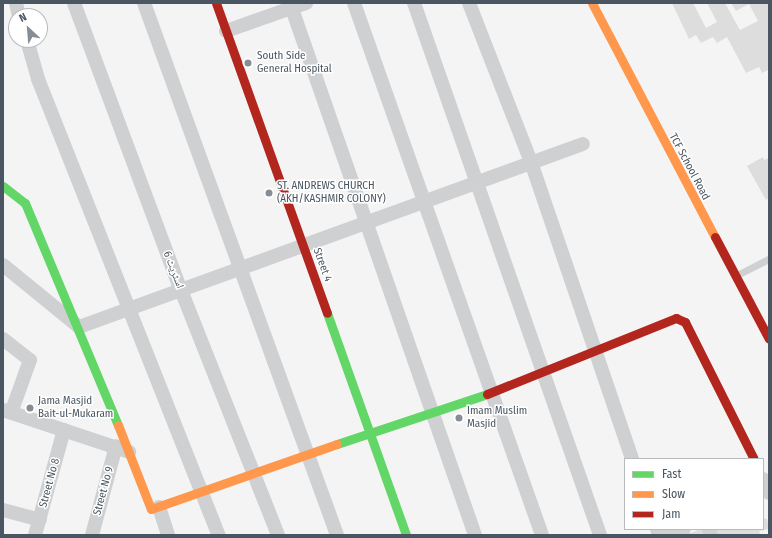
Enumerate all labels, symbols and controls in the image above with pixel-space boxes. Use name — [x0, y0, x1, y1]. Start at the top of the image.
north arrow — [8, 8, 48, 48]
text: N — [17, 10, 29, 25]
place label: South Side General Hospital — [257, 50, 332, 76]
marker: South Side General Hospital — [242, 57, 254, 69]
street label: TCF School Road — [666, 131, 712, 203]
place label: ST. ANDREWS CHURCH (AKH/KASHMIR COLONY) — [277, 180, 386, 206]
marker: ST. ANDREWS CHURCH (AKH/KASHMIR COLONY) — [264, 188, 274, 198]
street label: Street 4 — [310, 246, 334, 284]
street label: اسٹریٹ 6 — [160, 249, 186, 291]
place label: Jama Masjid Bait-ul-Mukaram — [38, 395, 113, 421]
marker: Jama Masjid Bait-ul-Mukaram — [25, 403, 35, 413]
place label: Imam Muslim Masjid — [467, 405, 527, 431]
marker: Imam Muslim Masjid — [454, 413, 464, 423]
street label: Street No 8 — [37, 457, 63, 509]
legend — [624, 458, 764, 530]
street label: Street No 9 — [91, 465, 117, 517]
text: Fast — [662, 467, 681, 481]
text: Slow — [662, 487, 685, 501]
text: Jam — [662, 507, 680, 521]

